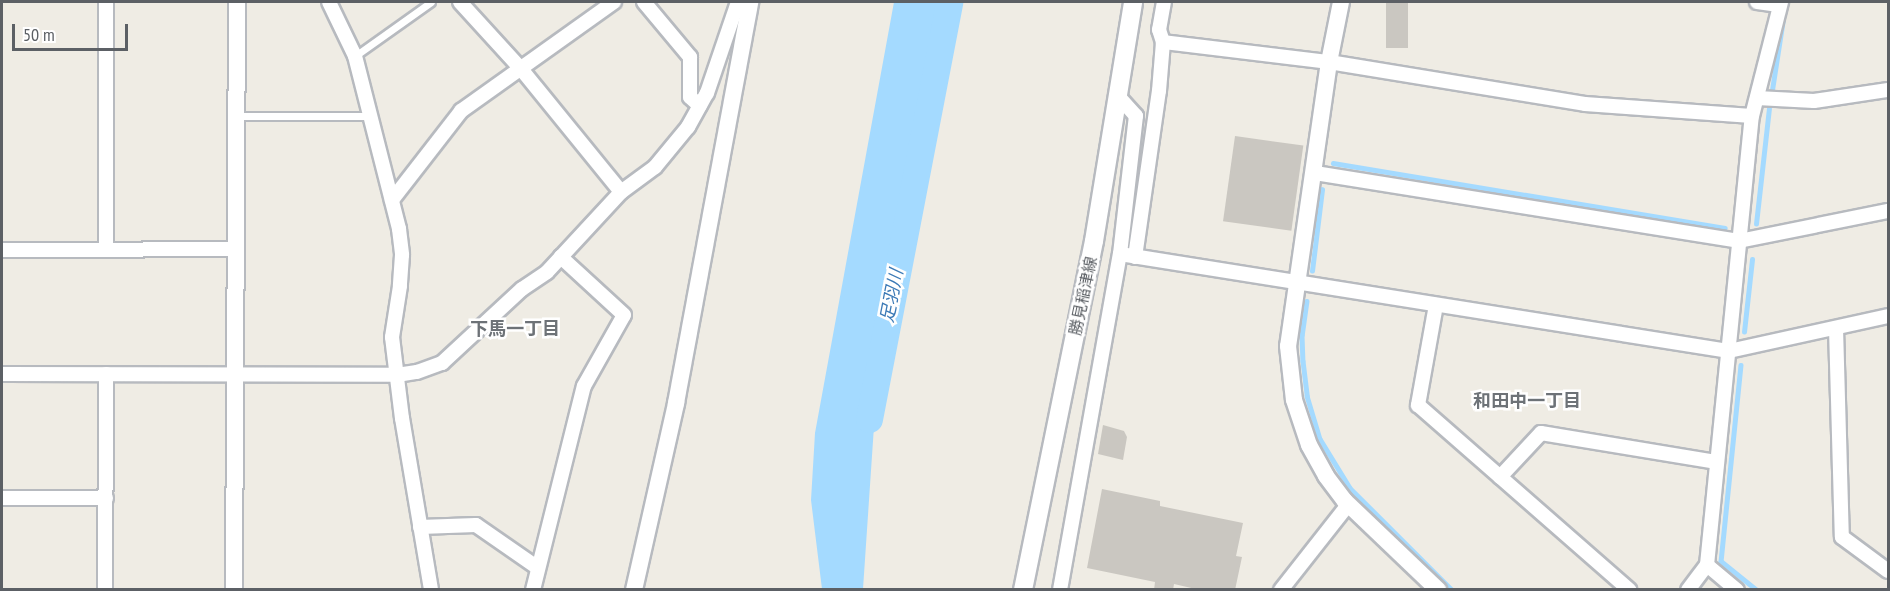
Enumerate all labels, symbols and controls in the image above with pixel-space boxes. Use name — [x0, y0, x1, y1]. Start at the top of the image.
scale bar — [15, 12, 130, 50]
text: 50 m — [23, 23, 55, 46]
street label: 勝見稲津線 — [1065, 255, 1101, 337]
water label: 足羽川 — [876, 267, 908, 325]
district label: 下馬一丁目 — [470, 318, 560, 340]
district label: 和田中一丁目 — [1473, 390, 1581, 412]

